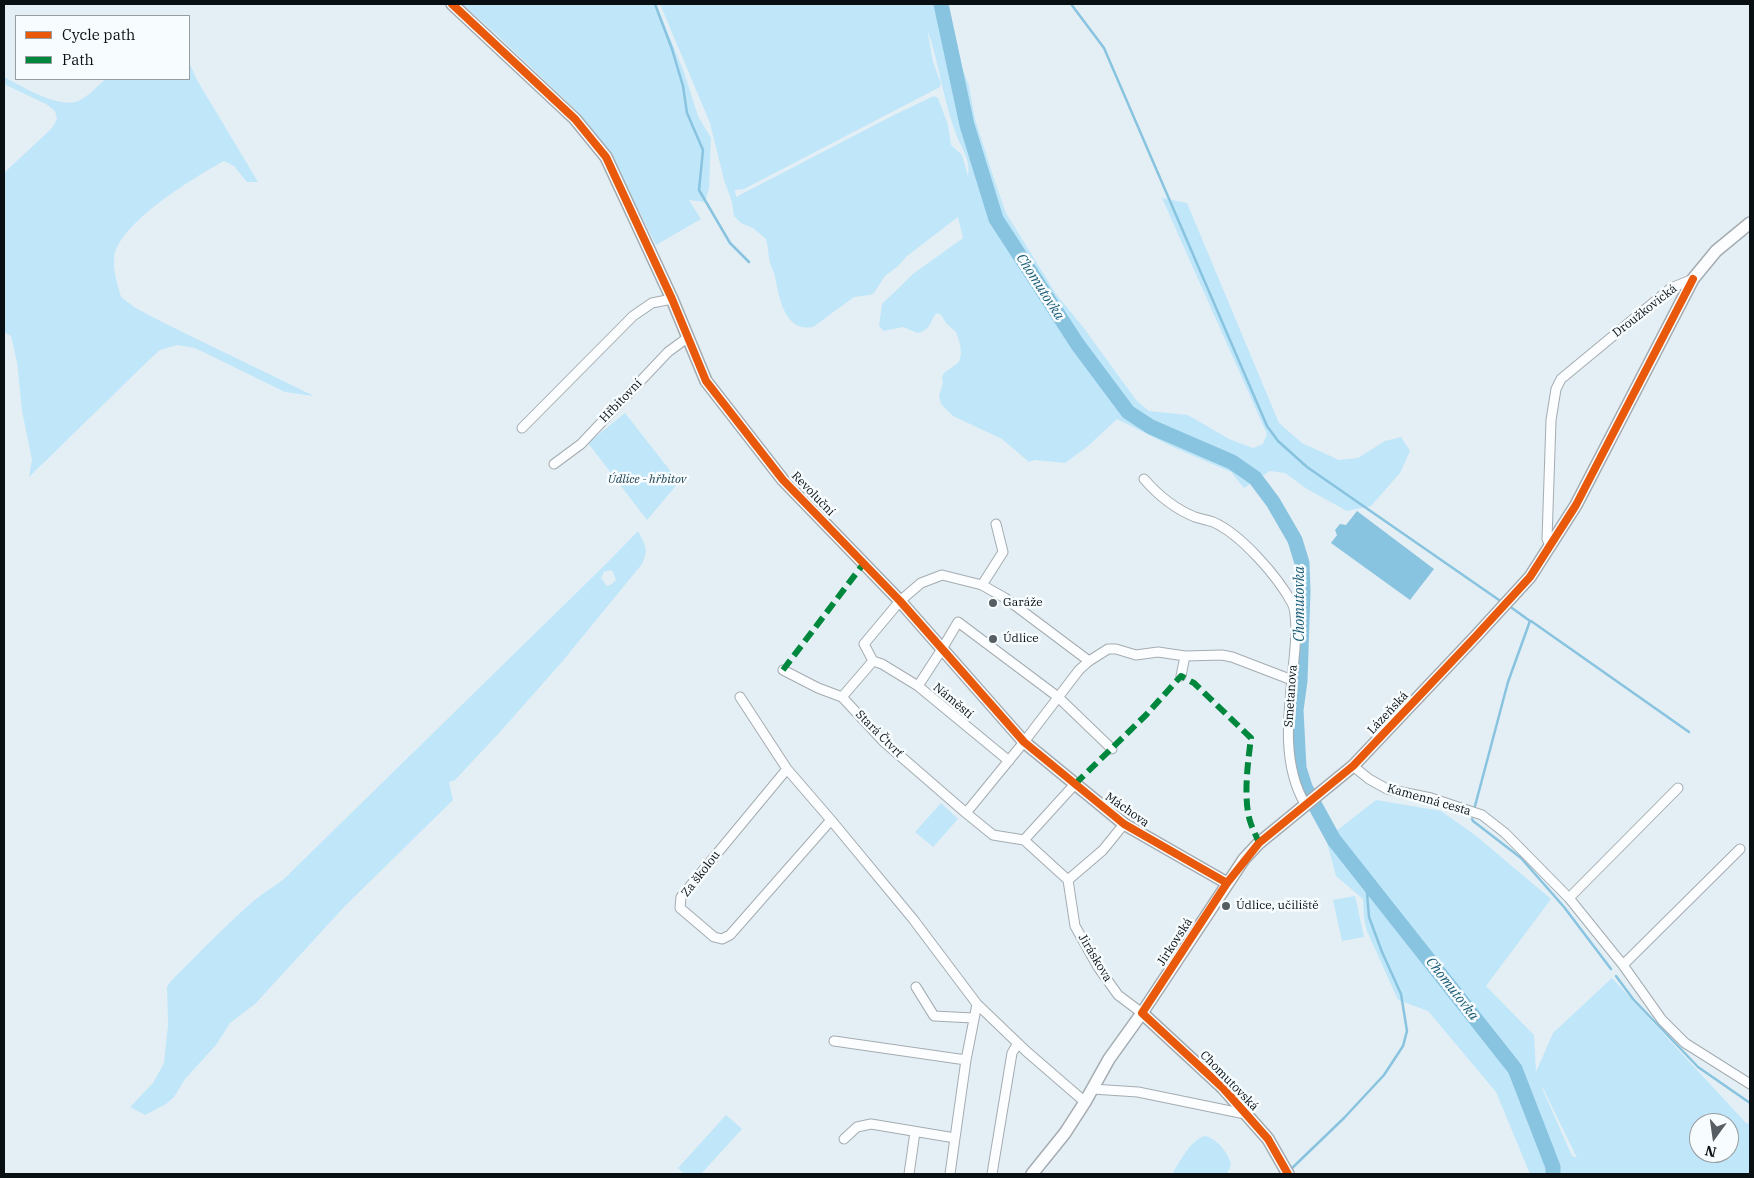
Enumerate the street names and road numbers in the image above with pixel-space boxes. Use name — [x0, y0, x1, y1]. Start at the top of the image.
street label: Droužkovická — [1610, 281, 1680, 341]
street label: Hřbitovní — [597, 376, 645, 426]
street label: Revoluční — [788, 469, 838, 519]
street label: Smetanova — [1282, 664, 1300, 728]
street label: Náměstí — [930, 680, 976, 722]
street label: Lázeňská — [1365, 689, 1411, 737]
street label: Stará Čtvrť — [852, 707, 906, 761]
street label: Kamenná cesta — [1385, 781, 1473, 819]
street label: Máchova — [1102, 790, 1152, 830]
street label: Za školou — [679, 848, 723, 900]
street label: Jirkovská — [1154, 915, 1196, 969]
street label: Jiráskova — [1075, 931, 1115, 985]
street label: Chomutovská — [1197, 1048, 1261, 1114]

